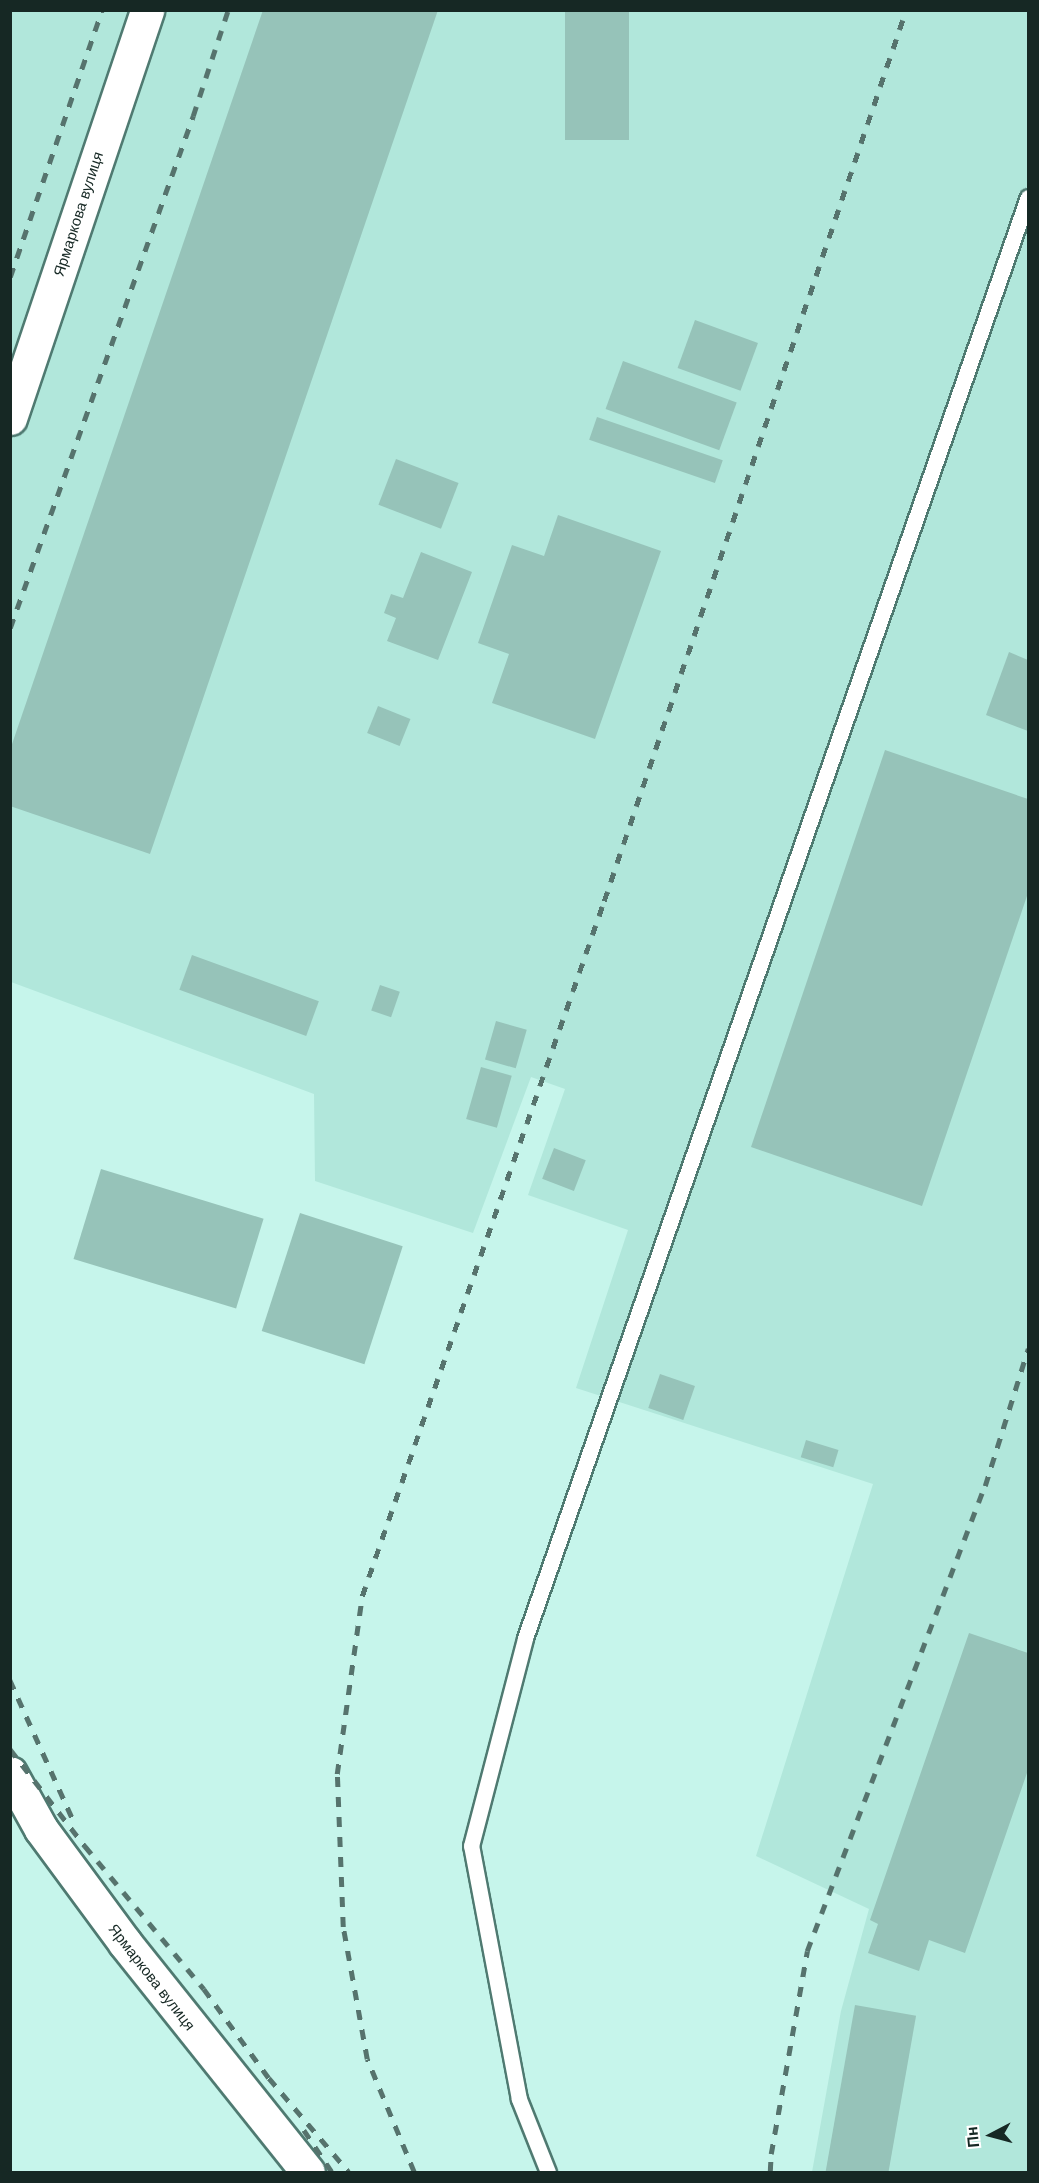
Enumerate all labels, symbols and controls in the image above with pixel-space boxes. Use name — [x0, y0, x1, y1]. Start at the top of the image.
street label: Ярмаркова вулиця — [49, 149, 107, 279]
street label: Ярмаркова вулиця — [105, 1920, 199, 2034]
north arrow — [961, 2105, 1021, 2165]
text: Пн — [963, 2126, 982, 2148]

